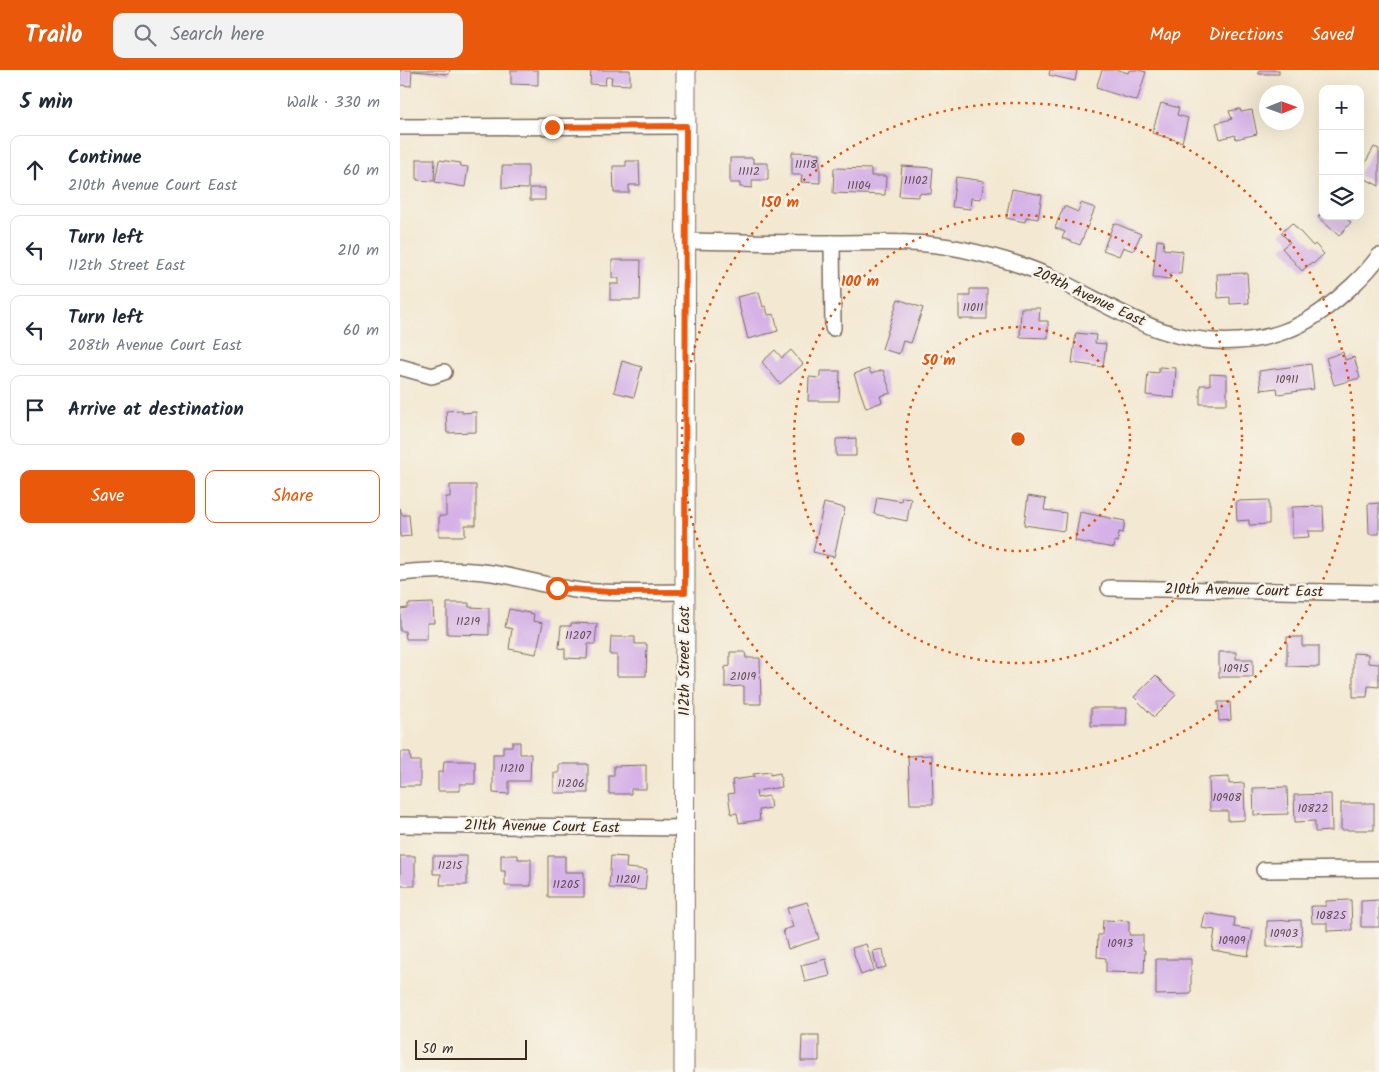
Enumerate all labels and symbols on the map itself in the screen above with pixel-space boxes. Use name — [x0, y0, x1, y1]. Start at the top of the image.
north arrow — [1259, 85, 1304, 130]
route end — [541, 116, 564, 139]
house number: 11118 — [795, 155, 818, 174]
house number: 11112 — [738, 162, 760, 181]
house number: 11102 — [904, 171, 928, 190]
house number: 11104 — [847, 176, 871, 195]
text: 150 m — [761, 191, 799, 215]
street label: 209th Avenue East — [1029, 260, 1149, 334]
text: 100 m — [841, 270, 879, 294]
house number: 11011 — [962, 298, 984, 317]
text: 50 m — [921, 349, 956, 373]
house number: 10911 — [1275, 370, 1299, 389]
centre of rings — [1009, 430, 1027, 448]
route start — [546, 577, 569, 600]
street label: 210th Avenue Court East — [1164, 578, 1324, 604]
street label: 112th Street East — [673, 606, 697, 716]
house number: 11219 — [456, 612, 480, 631]
house number: 11207 — [565, 626, 591, 645]
house number: 10915 — [1223, 659, 1250, 678]
house number: 21019 — [730, 667, 756, 686]
house number: 11210 — [500, 759, 524, 778]
house number: 11206 — [557, 774, 585, 793]
house number: 10908 — [1213, 788, 1242, 807]
house number: 10822 — [1298, 799, 1328, 818]
street label: 211th Avenue Court East — [464, 814, 620, 840]
house number: 11215 — [438, 856, 464, 875]
house number: 11201 — [616, 870, 640, 889]
house number: 11205 — [553, 875, 581, 894]
house number: 10825 — [1316, 906, 1348, 925]
house number: 10903 — [1270, 924, 1298, 943]
house number: 10909 — [1218, 931, 1246, 950]
house number: 10913 — [1107, 934, 1133, 953]
scale bar — [415, 1037, 528, 1060]

